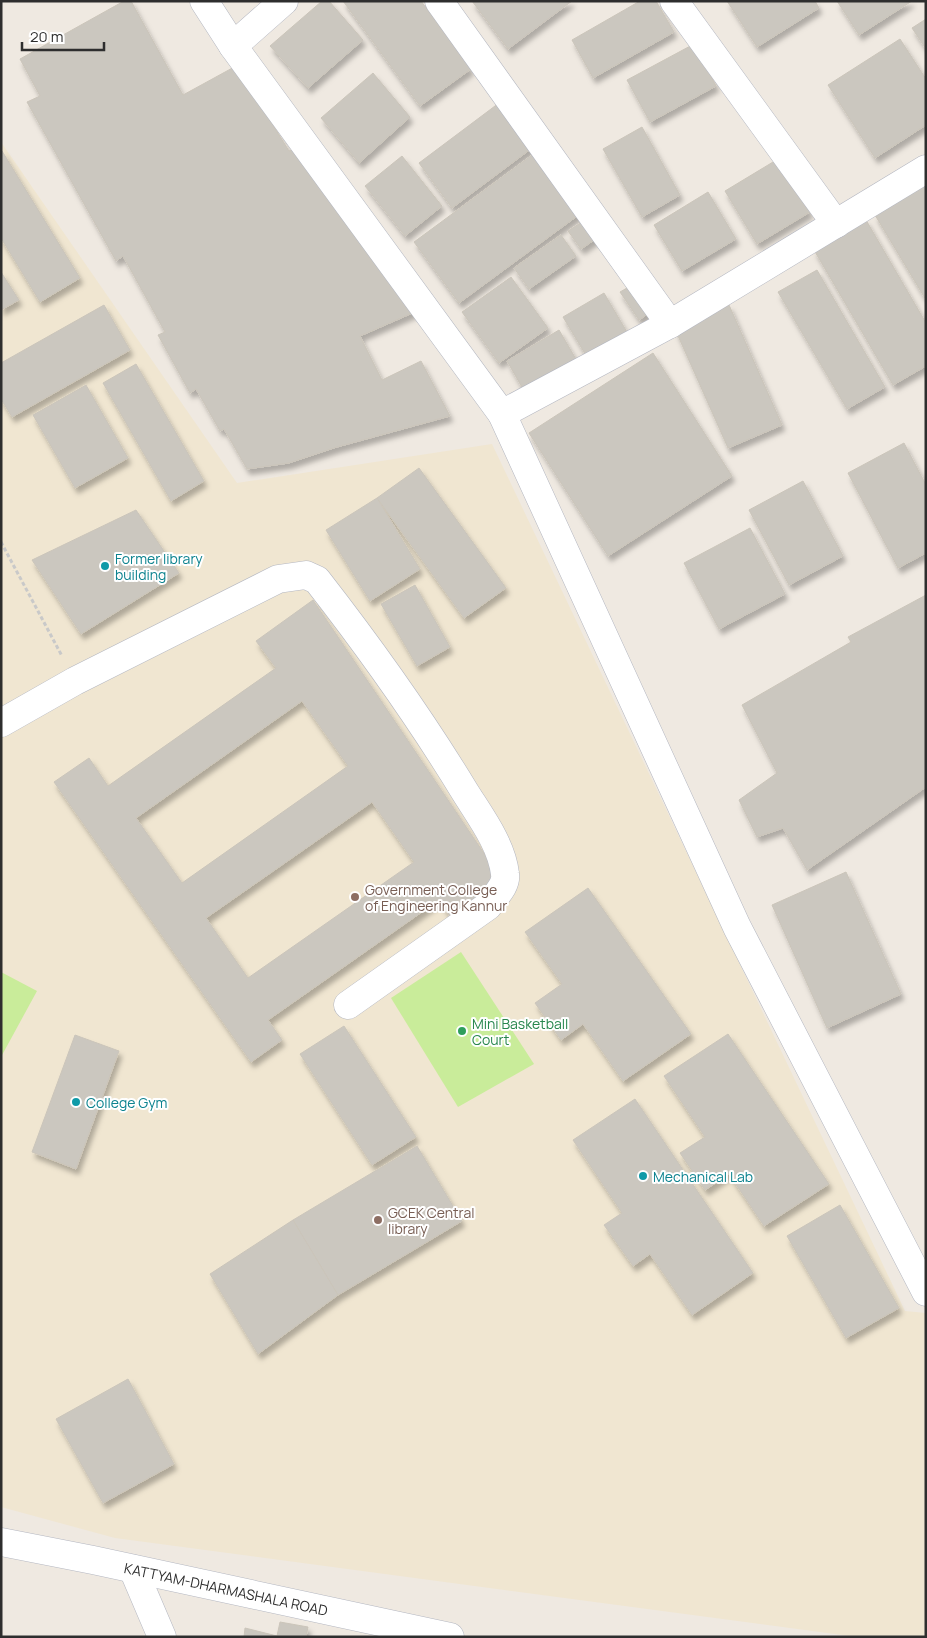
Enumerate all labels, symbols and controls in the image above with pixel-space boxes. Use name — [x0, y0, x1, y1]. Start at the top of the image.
scale bar — [22, 20, 105, 52]
text: 20 m — [30, 26, 63, 47]
place label: Former library building — [115, 549, 203, 584]
marker: Former library building — [99, 560, 111, 572]
place label: Government College of Engineering Kannur — [365, 880, 507, 915]
marker: Government College of Engineering Kannur — [349, 891, 361, 903]
place label: Mini Basketball Court — [472, 1014, 568, 1049]
marker: Mini Basketball Court — [456, 1025, 468, 1037]
place label: College Gym — [86, 1093, 168, 1112]
marker: College Gym — [70, 1096, 82, 1108]
place label: Mechanical Lab — [653, 1167, 753, 1186]
marker: Mechanical Lab — [637, 1170, 649, 1182]
place label: GCEK Central library — [388, 1203, 474, 1238]
marker: GCEK Central library — [372, 1214, 384, 1226]
street label: KATTYAM-DHARMASHALA ROAD — [123, 1558, 329, 1620]

